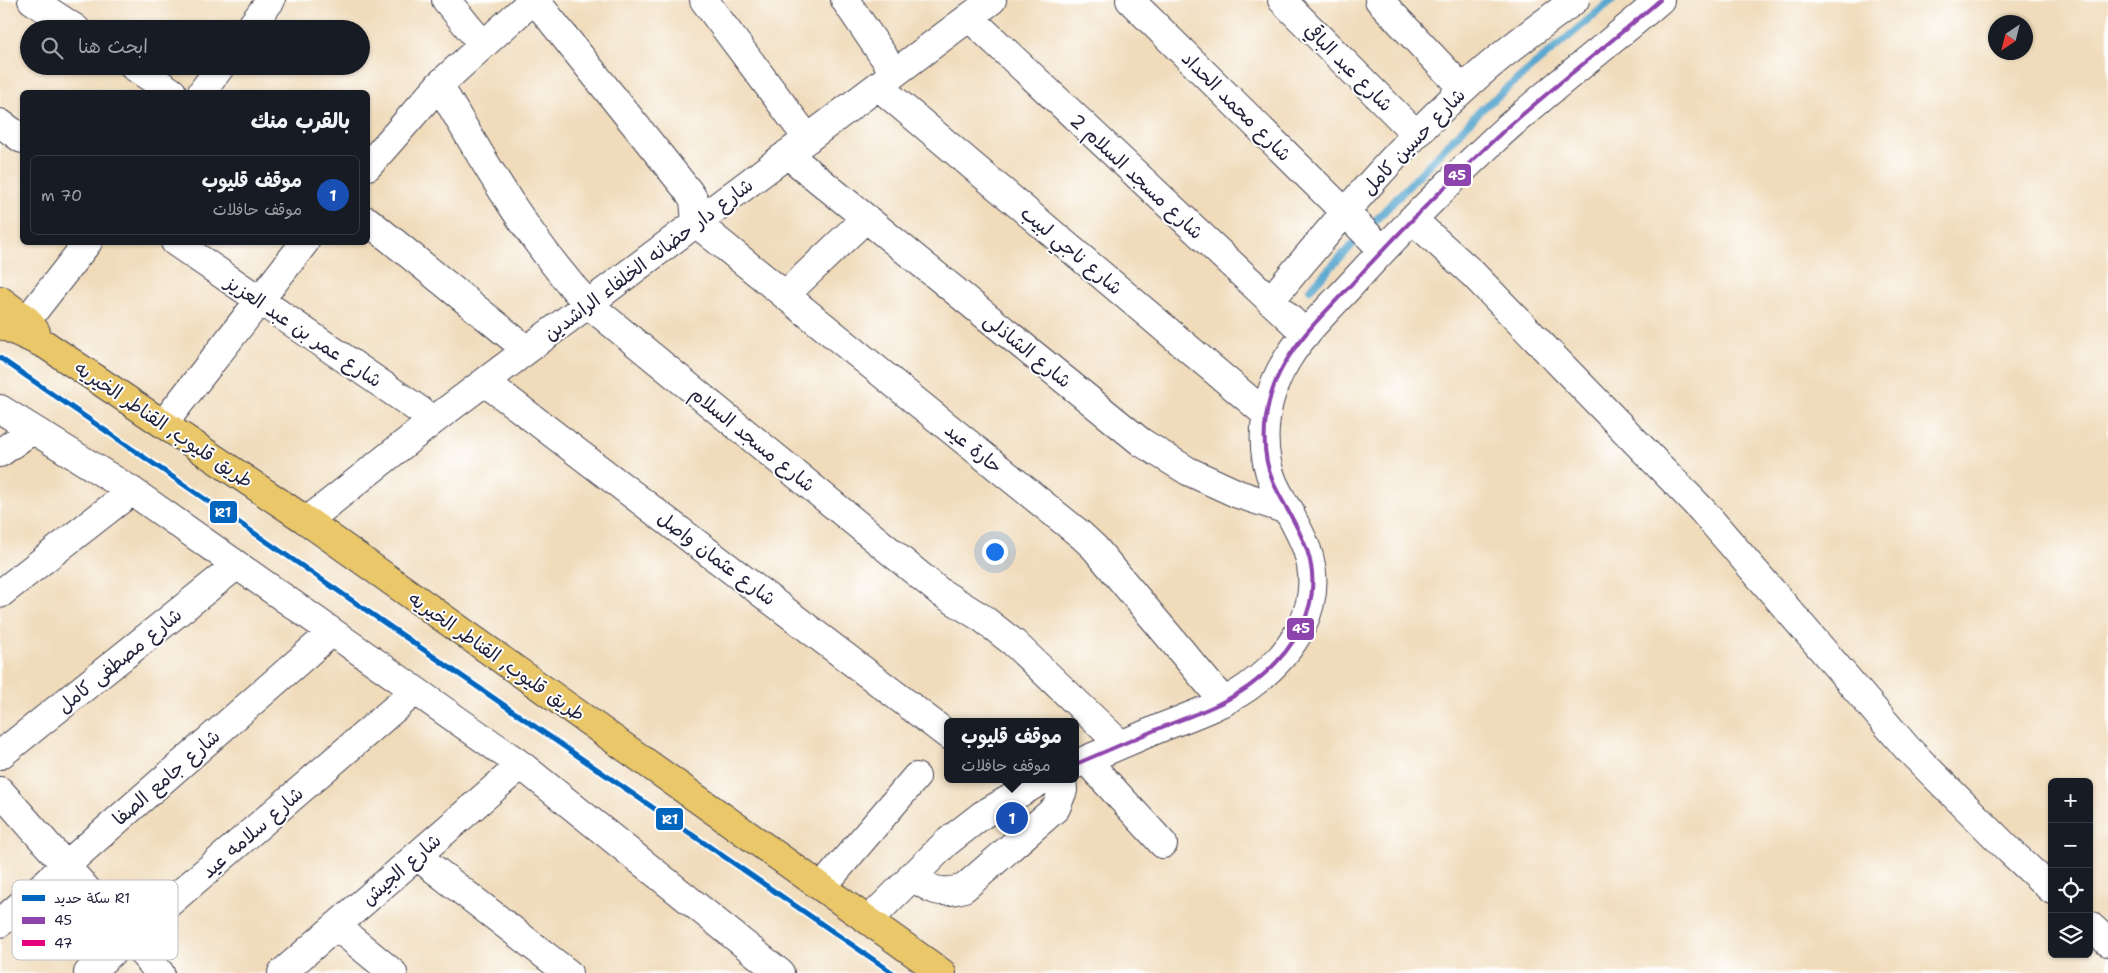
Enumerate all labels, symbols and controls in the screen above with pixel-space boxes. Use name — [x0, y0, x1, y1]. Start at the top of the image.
north arrow — [1988, 15, 2033, 60]
street label: شارع عبد الباقي — [1298, 18, 1398, 118]
search box — [20, 20, 370, 75]
icon: search — [38, 34, 66, 62]
text: ابحث هنا — [78, 34, 148, 59]
street label: شارع محمد الحداد — [1176, 46, 1297, 167]
street label: شارع حسين كامل — [1356, 83, 1471, 201]
text: بالقرب منك — [251, 107, 350, 135]
street label: شارع مسجد السلام 2 — [1063, 108, 1209, 246]
line badge: 45 — [1443, 163, 1472, 187]
text: 45 — [1448, 166, 1466, 184]
text: موقف قليوب — [202, 168, 302, 193]
street label: شارع دار حضانه الخلفاء الراشدين — [539, 172, 759, 347]
text: 70 m — [41, 185, 82, 206]
text: 1 — [329, 185, 337, 206]
text: موقف حافلات — [213, 199, 302, 220]
street label: شارع ناجي لبيب — [1013, 200, 1128, 303]
street label: شارع عمر بن عبد العزيز — [219, 269, 387, 394]
street label: شارع الشاذلى — [978, 307, 1077, 394]
street label: طريق قليوب, القناطر الخيريه — [70, 355, 258, 494]
street label: شارع مسجد السلام — [684, 381, 820, 499]
street label: حارة عيد — [940, 418, 1008, 479]
line badge: R1 — [209, 500, 238, 524]
text: R1 — [215, 503, 231, 521]
street label: شارع عثمان واصل — [652, 506, 781, 612]
your location — [982, 539, 1008, 565]
street label: طريق قليوب, القناطر الخيريه — [403, 586, 590, 727]
street label: شارع مصطفى كامل — [52, 602, 188, 719]
line badge: 45 — [1286, 617, 1315, 641]
text: 45 — [1292, 619, 1310, 637]
popup — [944, 718, 1079, 783]
street label: شارع جامع الصفا — [107, 724, 226, 832]
text: موقف قليوب — [961, 724, 1062, 749]
text: موقف حافلات — [961, 755, 1051, 776]
map controls — [2048, 778, 2093, 958]
button: + — [2048, 778, 2093, 823]
street label: شارع سلامه عيد — [196, 781, 309, 884]
pin: 1 — [996, 799, 1028, 837]
line badge: R1 — [655, 807, 684, 831]
text: R1 — [662, 810, 678, 828]
button: − — [2048, 823, 2093, 868]
street label: شارع الجيش — [356, 828, 447, 912]
button: locate — [2048, 868, 2093, 913]
legend — [12, 880, 178, 960]
text: سكة حديد R1 — [54, 889, 130, 907]
text: 45 — [54, 911, 72, 929]
button: layers — [2048, 913, 2093, 958]
text: 47 — [54, 934, 73, 952]

